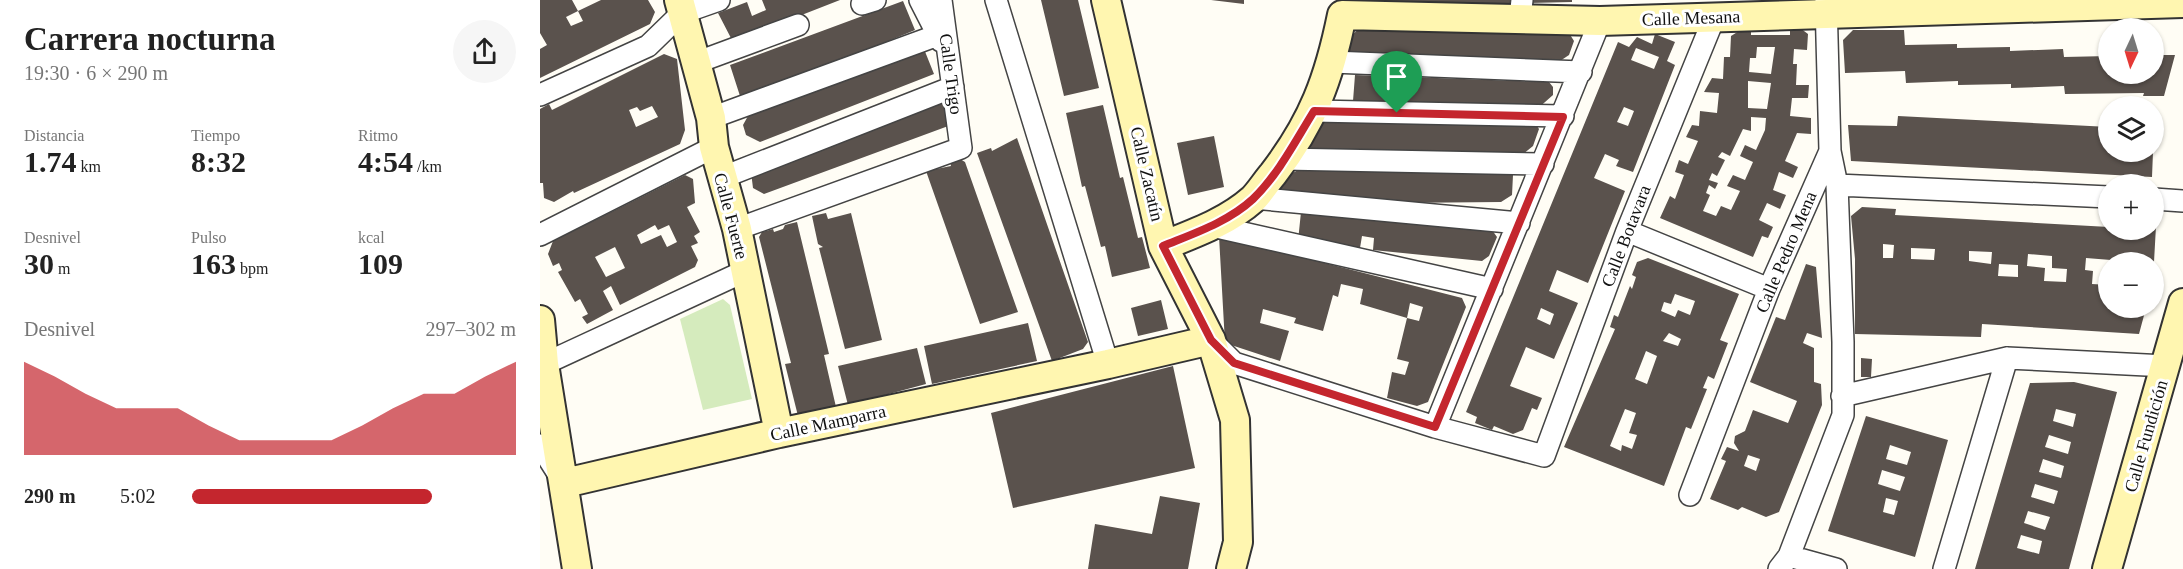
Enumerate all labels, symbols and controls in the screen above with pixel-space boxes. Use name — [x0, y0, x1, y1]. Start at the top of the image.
street label: Calle Mesana — [1641, 6, 1741, 30]
north arrow — [2098, 18, 2164, 84]
map controls — [2098, 18, 2164, 318]
button: share — [453, 20, 516, 83]
text: Carrera nocturna — [24, 21, 275, 57]
street label: Calle Trigo — [935, 32, 967, 116]
pin — [1371, 51, 1422, 113]
icon: arrive — [1380, 60, 1413, 93]
text: 19:30 · 6 × 290 m — [24, 62, 168, 84]
button: layers — [2098, 96, 2164, 162]
street label: Calle Zacatín — [1126, 125, 1168, 223]
text: Distancia — [24, 127, 84, 144]
text: Tiempo — [191, 127, 240, 144]
text: Ritmo — [358, 127, 398, 144]
text: 1.74 — [24, 145, 77, 178]
text: 8:32 — [191, 145, 246, 178]
text: 4:54 — [358, 145, 413, 178]
text: km — [77, 158, 101, 175]
text: /km — [413, 158, 442, 175]
street label: Calle Fuerte — [710, 171, 752, 261]
button: + — [2098, 174, 2164, 240]
street label: Calle Botavara — [1597, 182, 1655, 290]
street label: Calle Pedro Mena — [1751, 188, 1821, 316]
text: Desnivel — [24, 229, 81, 246]
text: Pulso — [191, 229, 227, 246]
text: kcal — [358, 229, 385, 246]
text: 30 — [24, 247, 54, 280]
text: 163 — [191, 247, 236, 280]
text: 109 — [358, 247, 403, 280]
button: − — [2098, 252, 2164, 318]
text: m — [54, 260, 70, 277]
text: bpm — [236, 260, 268, 277]
text: Desnivel — [24, 318, 95, 340]
text: 297–302 m — [425, 318, 516, 340]
street label: Calle Fundición — [2120, 378, 2172, 494]
street label: Calle Mamparra — [768, 401, 888, 445]
text: 290 m — [24, 485, 76, 507]
text: 5:02 — [120, 485, 156, 507]

